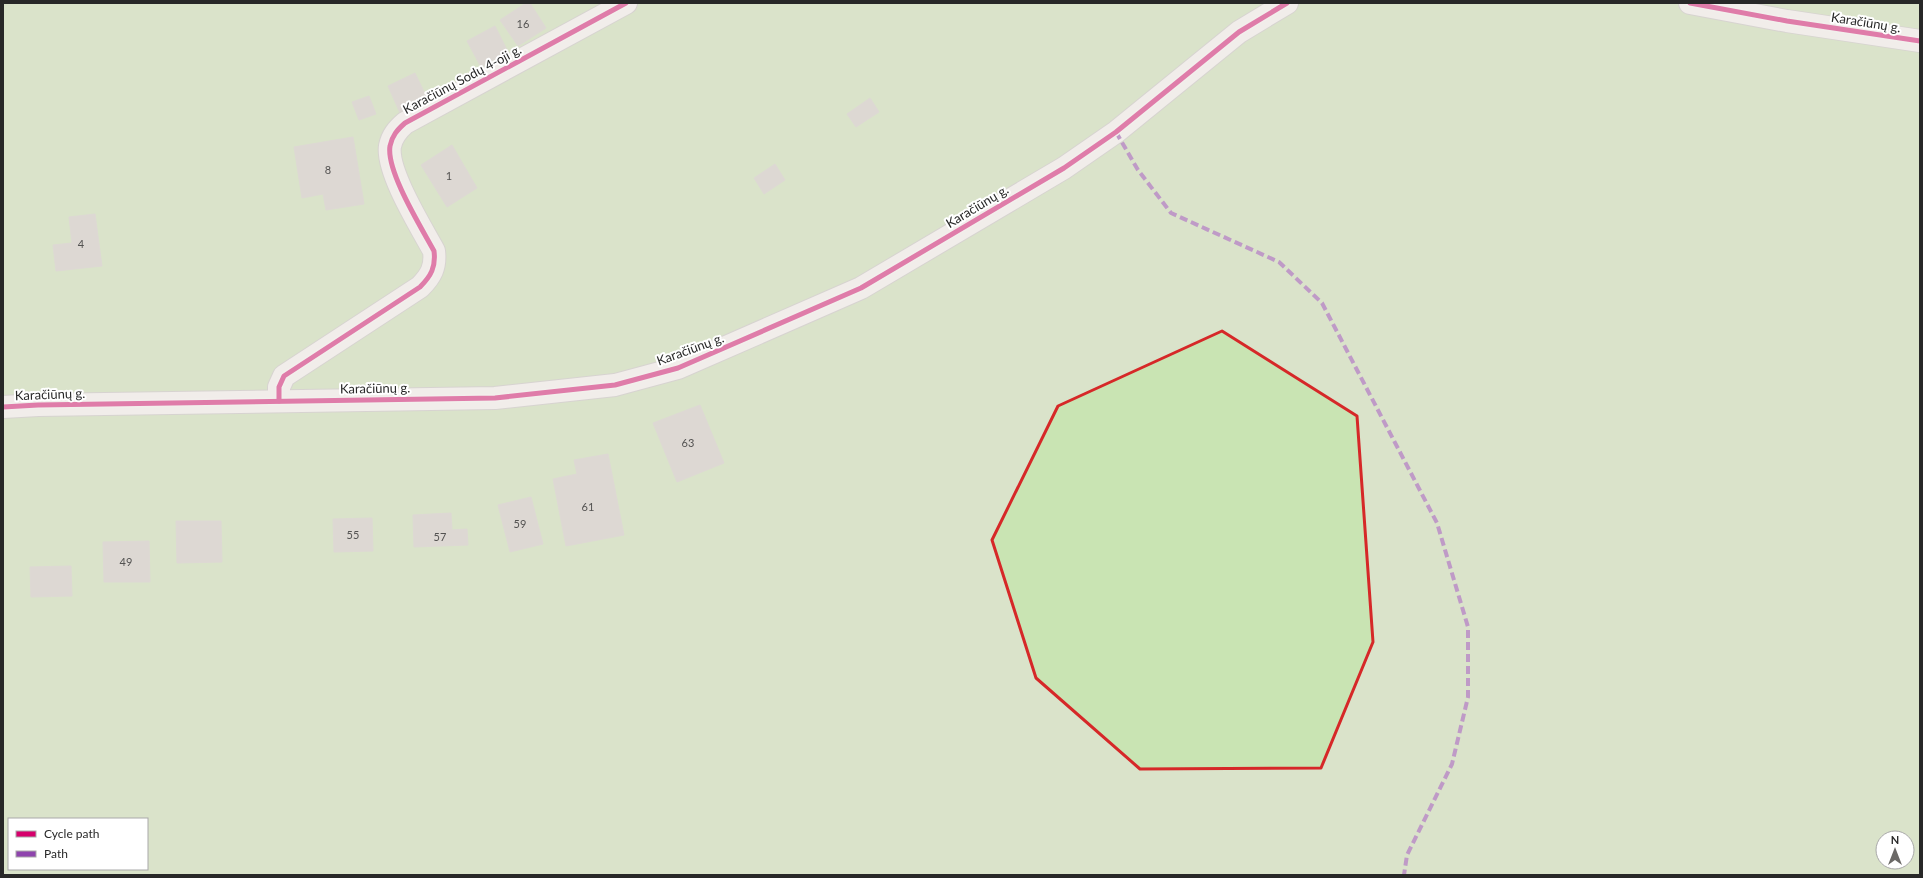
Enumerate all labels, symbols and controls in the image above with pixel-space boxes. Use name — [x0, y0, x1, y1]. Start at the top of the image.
street label: Karačiūnų g. — [1830, 9, 1902, 35]
house number: 16 — [517, 17, 529, 30]
street label: Karačiūnų Sodų 4-oji g. — [400, 41, 524, 117]
house number: 8 — [325, 163, 331, 176]
house number: 1 — [446, 169, 452, 182]
street label: Karačiūnų g. — [943, 181, 1011, 231]
house number: 4 — [78, 237, 85, 250]
street label: Karačiūnų g. — [654, 329, 726, 369]
street label: Karačiūnų g. — [340, 379, 410, 397]
street label: Karačiūnų g. — [15, 385, 85, 403]
house number: 63 — [682, 436, 694, 449]
house number: 61 — [582, 500, 594, 513]
house number: 59 — [514, 517, 526, 530]
house number: 55 — [347, 528, 359, 541]
house number: 57 — [434, 530, 446, 543]
house number: 49 — [120, 555, 132, 568]
legend — [8, 818, 148, 870]
text: Cycle path — [44, 826, 99, 841]
north arrow — [1875, 830, 1915, 870]
text: N — [1891, 833, 1899, 846]
text: Path — [44, 846, 68, 861]

